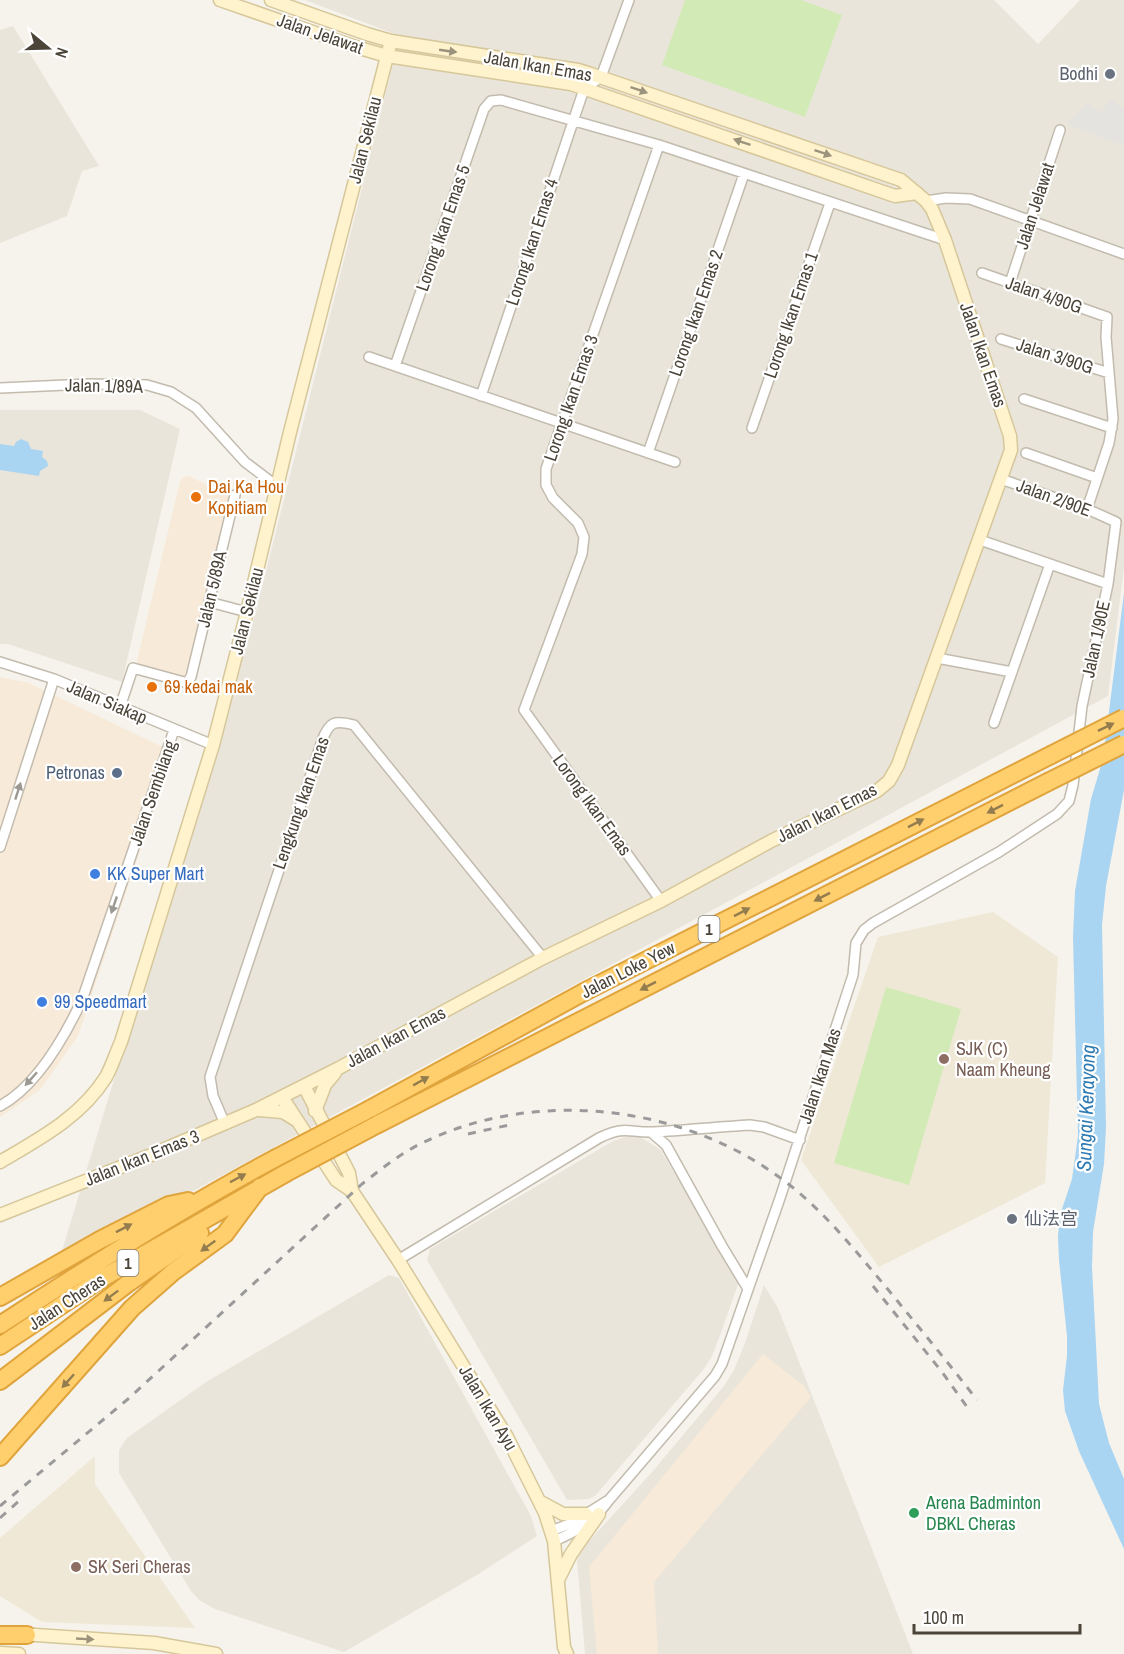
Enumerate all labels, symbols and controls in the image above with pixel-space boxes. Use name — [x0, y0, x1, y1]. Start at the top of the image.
street label: Jalan Jelawat — [274, 7, 367, 60]
north arrow — [18, 18, 78, 78]
street label: Jalan Ikan Emas — [482, 44, 594, 87]
text: N — [50, 45, 74, 61]
one-way arrow — [439, 46, 458, 55]
place label: Bodhi — [1059, 61, 1098, 86]
marker: Bodhi — [1103, 67, 1117, 81]
one-way arrow — [630, 85, 648, 95]
street label: Jalan Sekilau — [342, 94, 387, 186]
one-way arrow — [733, 137, 751, 146]
one-way arrow — [814, 148, 832, 158]
street label: Jalan Jelawat — [1009, 159, 1060, 252]
street label: Lorong Ikan Emas 5 — [409, 161, 476, 294]
street label: Lorong Ikan Emas 4 — [499, 175, 564, 309]
street label: Lorong Ikan Emas 2 — [662, 246, 729, 379]
street label: Lorong Ikan Emas 1 — [757, 248, 824, 381]
street label: Jalan 4/90G — [1002, 270, 1086, 319]
street label: Jalan Ikan Emas — [954, 299, 1013, 410]
street label: Lorong Ikan Emas 3 — [537, 331, 604, 464]
street label: Jalan 3/90G — [1013, 331, 1097, 380]
street label: Jalan 1/89A — [65, 372, 143, 399]
street label: Jalan 2/90E — [1013, 472, 1095, 523]
place label: Dai Ka Hou Kopitiam — [208, 474, 284, 520]
marker: Dai Ka Hou Kopitiam — [189, 490, 203, 504]
street label: Jalan 5/89A — [191, 548, 232, 630]
street label: Jalan Sekilau — [224, 565, 269, 657]
street label: Jalan 1/90E — [1075, 598, 1116, 680]
street label: Jalan Siakap — [63, 673, 151, 730]
place label: 69 kedai mak — [164, 674, 253, 699]
marker: 69 kedai mak — [145, 680, 159, 694]
one-way arrow — [1098, 723, 1115, 732]
street label: Lengkung Ikan Emas — [266, 733, 335, 872]
street label: Jalan Sembilang — [123, 736, 182, 849]
street label: Lorong Ikan Emas — [547, 749, 638, 861]
place label: Petronas — [46, 760, 105, 785]
marker: Petronas — [110, 766, 124, 780]
street label: Jalan Ikan Emas — [772, 777, 881, 848]
one-way arrow — [14, 782, 23, 800]
one-way arrow — [987, 804, 1004, 814]
one-way arrow — [908, 818, 925, 828]
place label: KK Super Mart — [107, 861, 204, 886]
marker: KK Super Mart — [88, 867, 102, 881]
one-way arrow — [813, 892, 830, 902]
one-way arrow — [109, 896, 119, 914]
one-way arrow — [734, 907, 751, 916]
road number: 1 — [698, 916, 720, 942]
street label: Jalan Loke Yew — [576, 935, 680, 1004]
one-way arrow — [639, 981, 656, 990]
place label: 99 Speedmart — [54, 989, 147, 1014]
marker: 99 Speedmart — [35, 995, 49, 1009]
street label: Jalan Ikan Emas — [342, 1000, 450, 1073]
street label: Jalan Ikan Mas — [792, 1025, 847, 1127]
place label: SJK (C) Naam Kheung — [956, 1036, 1051, 1082]
water label: Sungai Kerayong — [1070, 1044, 1101, 1172]
marker: SJK (C) Naam Kheung — [937, 1052, 951, 1066]
one-way arrow — [24, 1071, 38, 1086]
one-way arrow — [413, 1076, 430, 1086]
street label: Jalan Ikan Emas 3 — [81, 1123, 203, 1192]
one-way arrow — [230, 1173, 247, 1183]
place label: 仙法宫 — [1024, 1206, 1078, 1231]
marker: 仙法宫 — [1005, 1212, 1019, 1226]
one-way arrow — [116, 1223, 133, 1232]
one-way arrow — [201, 1240, 216, 1252]
road number: 1 — [118, 1250, 138, 1276]
street label: Jalan Cheras — [23, 1267, 110, 1336]
one-way arrow — [103, 1289, 119, 1302]
street label: Jalan Ikan Ayu — [453, 1360, 524, 1455]
one-way arrow — [62, 1373, 75, 1388]
place label: Arena Badminton DBKL Cheras — [925, 1490, 1041, 1536]
marker: Arena Badminton DBKL Cheras — [907, 1506, 921, 1520]
place label: SK Seri Cheras — [88, 1554, 191, 1579]
marker: SK Seri Cheras — [69, 1560, 83, 1574]
scale bar — [914, 1597, 1080, 1635]
text: 100 m — [923, 1605, 964, 1630]
one-way arrow — [76, 1634, 95, 1643]

